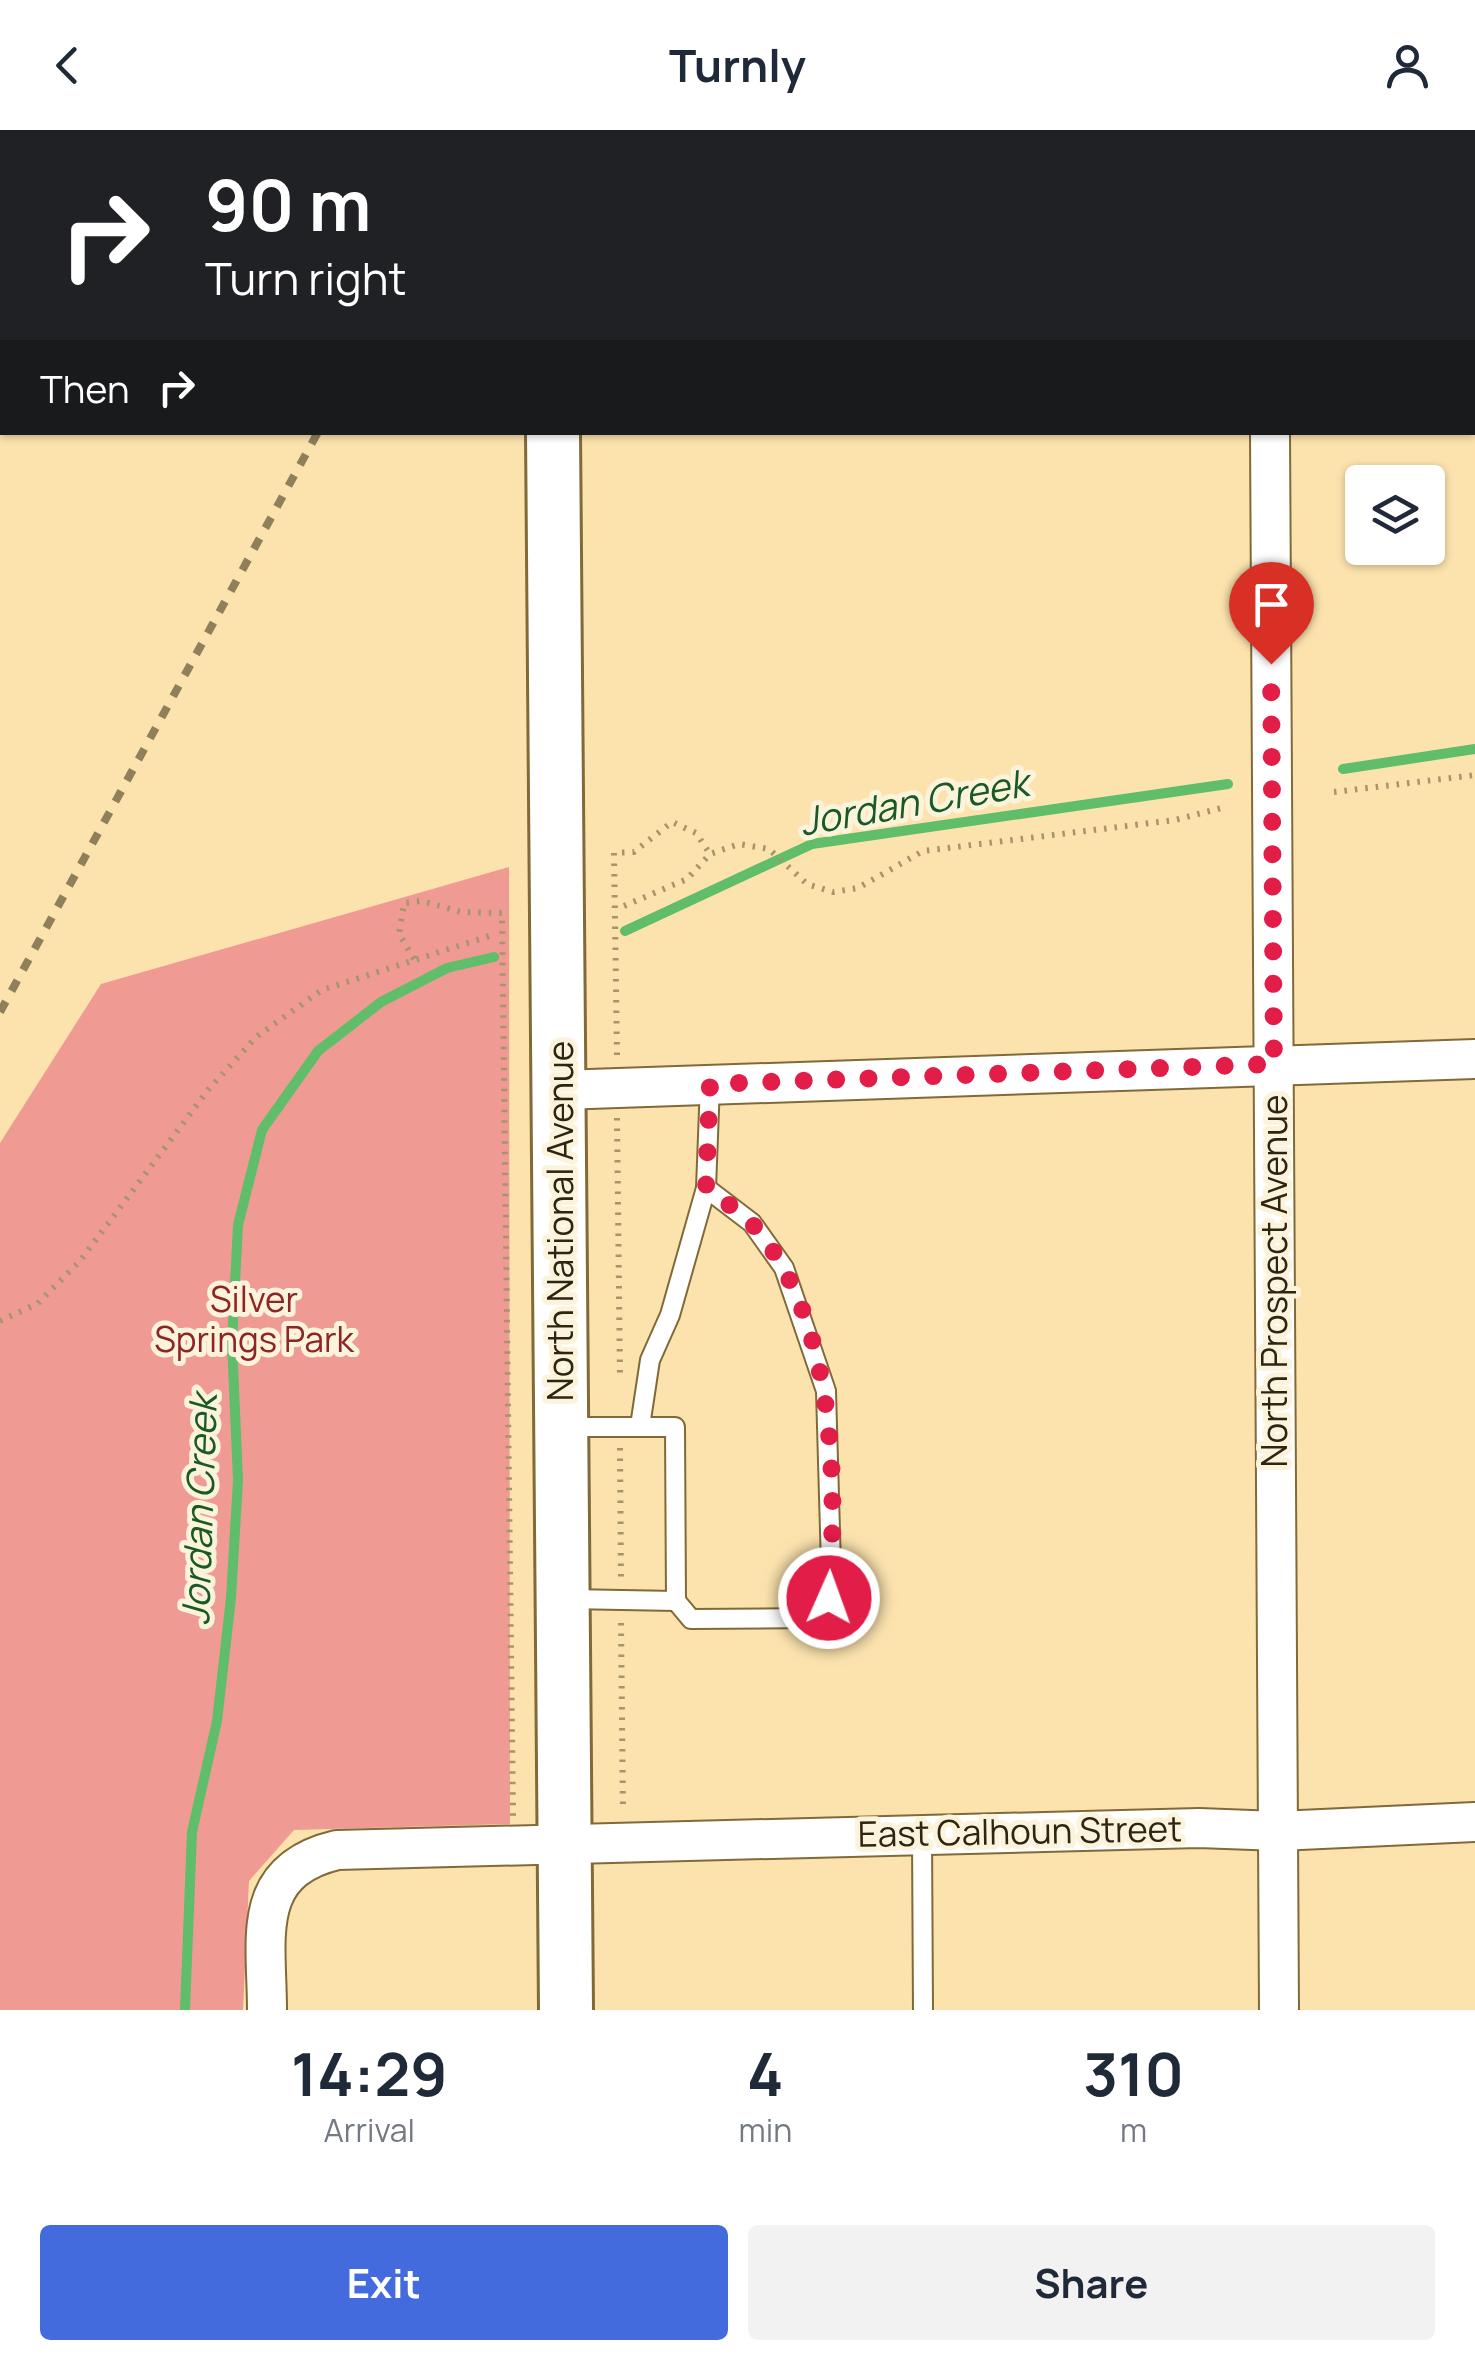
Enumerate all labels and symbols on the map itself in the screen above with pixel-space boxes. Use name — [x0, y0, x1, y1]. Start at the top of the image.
pin — [1229, 562, 1314, 665]
water label: Jordan Creek — [795, 754, 1037, 847]
street label: North National Avenue — [536, 1041, 584, 1401]
street label: North Prospect Avenue — [1250, 1095, 1298, 1467]
park label: Silver Springs Park — [154, 1275, 355, 1363]
water label: Jordan Creek — [168, 1388, 228, 1626]
position arrow — [777, 1546, 881, 1650]
street label: East Calhoun Street — [857, 1804, 1183, 1858]

